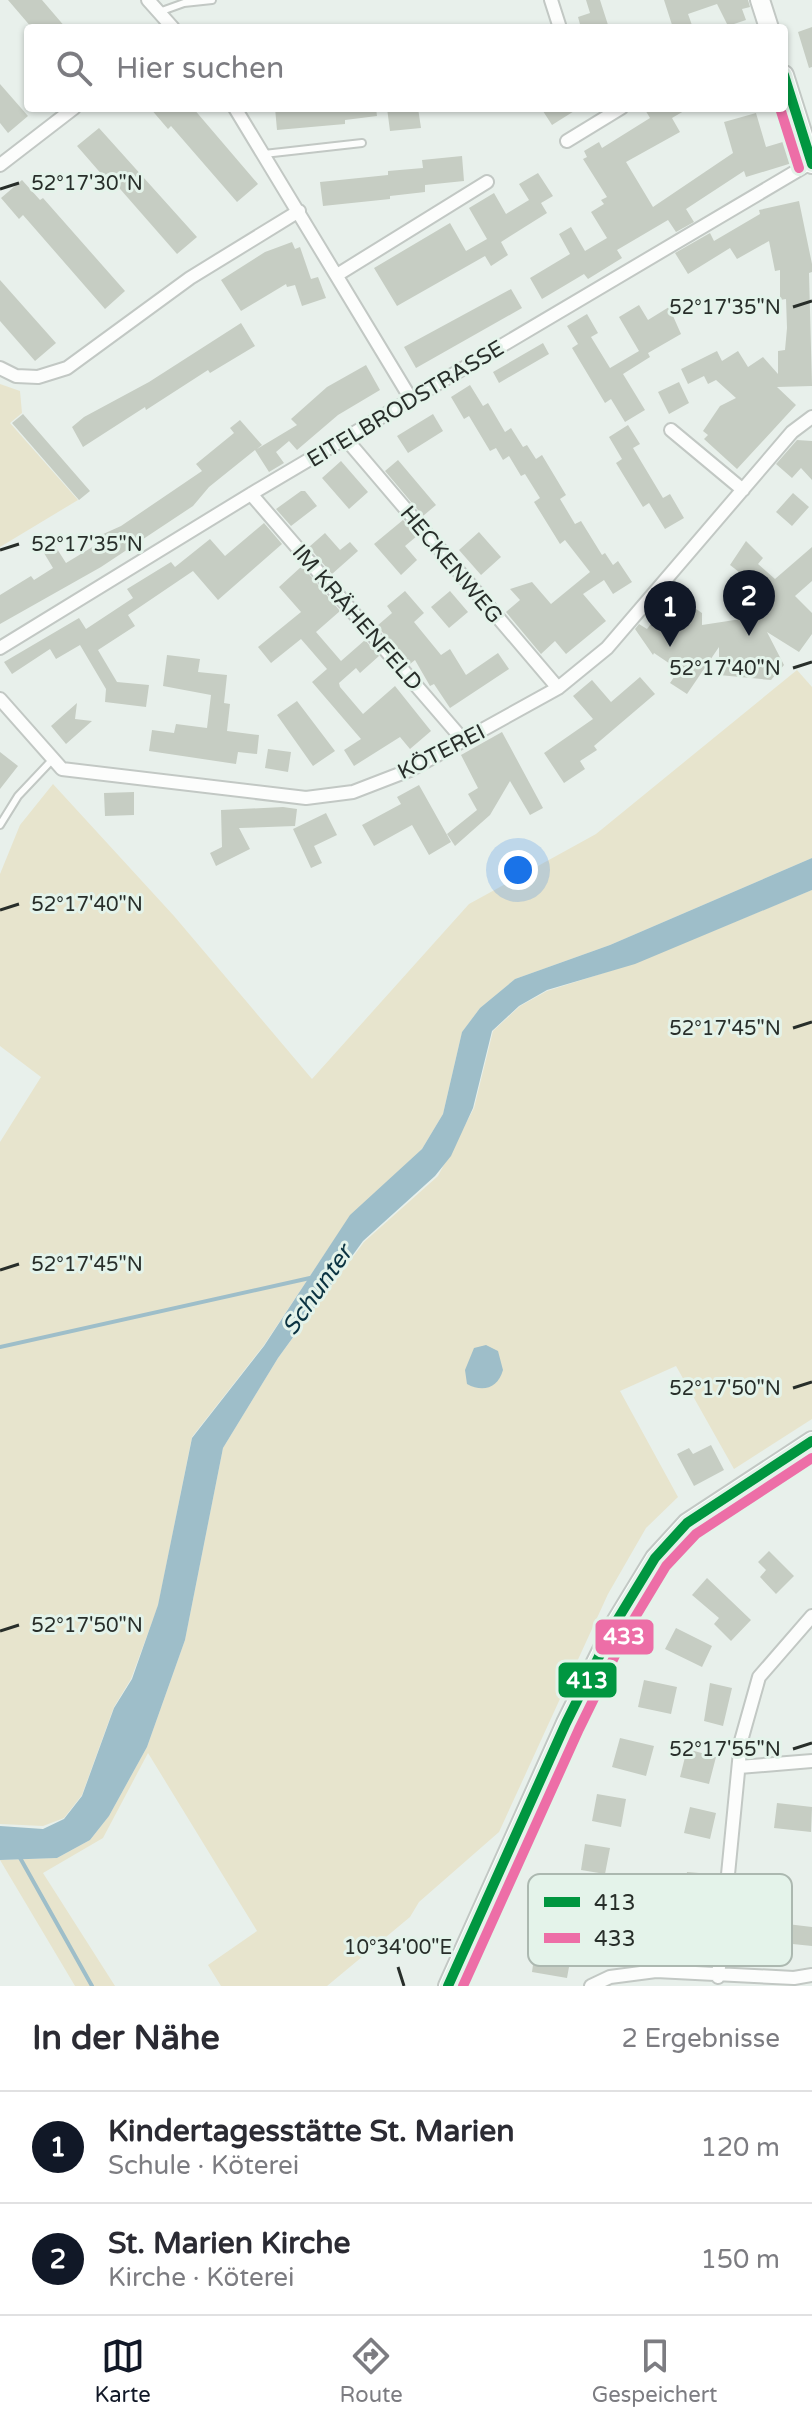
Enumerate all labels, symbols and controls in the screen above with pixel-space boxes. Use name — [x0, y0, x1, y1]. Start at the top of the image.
search box — [24, 24, 788, 112]
icon: search — [52, 46, 96, 90]
text: Hier suchen — [116, 50, 284, 87]
text: 52°17'30"N — [31, 172, 143, 196]
text: 52°17'35"N — [669, 296, 781, 320]
street label: EITELBRODSTRASSE — [302, 335, 509, 473]
street label: HECKENWEG — [395, 501, 508, 629]
text: 52°17'35"N — [31, 533, 143, 557]
street label: IM KRÄHENFELD — [287, 539, 428, 696]
pin: 2 — [723, 570, 775, 636]
pin: 1 — [644, 581, 696, 647]
text: 52°17'40"N — [669, 657, 781, 681]
street label: KÖTEREI — [393, 719, 490, 785]
your location — [498, 850, 538, 890]
text: 52°17'40"N — [31, 893, 143, 917]
text: 52°17'45"N — [669, 1017, 781, 1041]
water label: Schunter — [276, 1238, 360, 1341]
text: 52°17'45"N — [31, 1253, 143, 1277]
text: 52°17'50"N — [669, 1377, 781, 1401]
text: 52°17'50"N — [31, 1614, 143, 1638]
line badge: 433 — [594, 1618, 655, 1656]
text: 433 — [603, 1624, 645, 1650]
line badge: 413 — [557, 1661, 618, 1699]
text: 413 — [566, 1668, 608, 1694]
text: 52°17'55"N — [669, 1738, 781, 1762]
legend — [528, 1874, 792, 1966]
text: 413 — [594, 1890, 635, 1916]
text: 433 — [594, 1926, 635, 1952]
text: 10°34'00"E — [344, 1936, 452, 1960]
text: In der Nähe — [32, 2018, 220, 2059]
text: 2 Ergebnisse — [621, 2023, 780, 2054]
text: Kindertagesstätte St. Marien — [108, 2113, 515, 2150]
text: 1 — [50, 2132, 66, 2163]
text: 120 m — [700, 2132, 780, 2163]
text: Schule · Köterei — [108, 2150, 299, 2181]
text: St. Marien Kirche — [108, 2225, 351, 2262]
text: 2 — [50, 2244, 66, 2275]
text: 150 m — [700, 2244, 780, 2275]
text: Kirche · Köterei — [108, 2262, 295, 2293]
tab: Karte — [94, 2334, 151, 2408]
tab: Route — [340, 2334, 403, 2408]
tab: Gespeichert — [592, 2334, 718, 2408]

